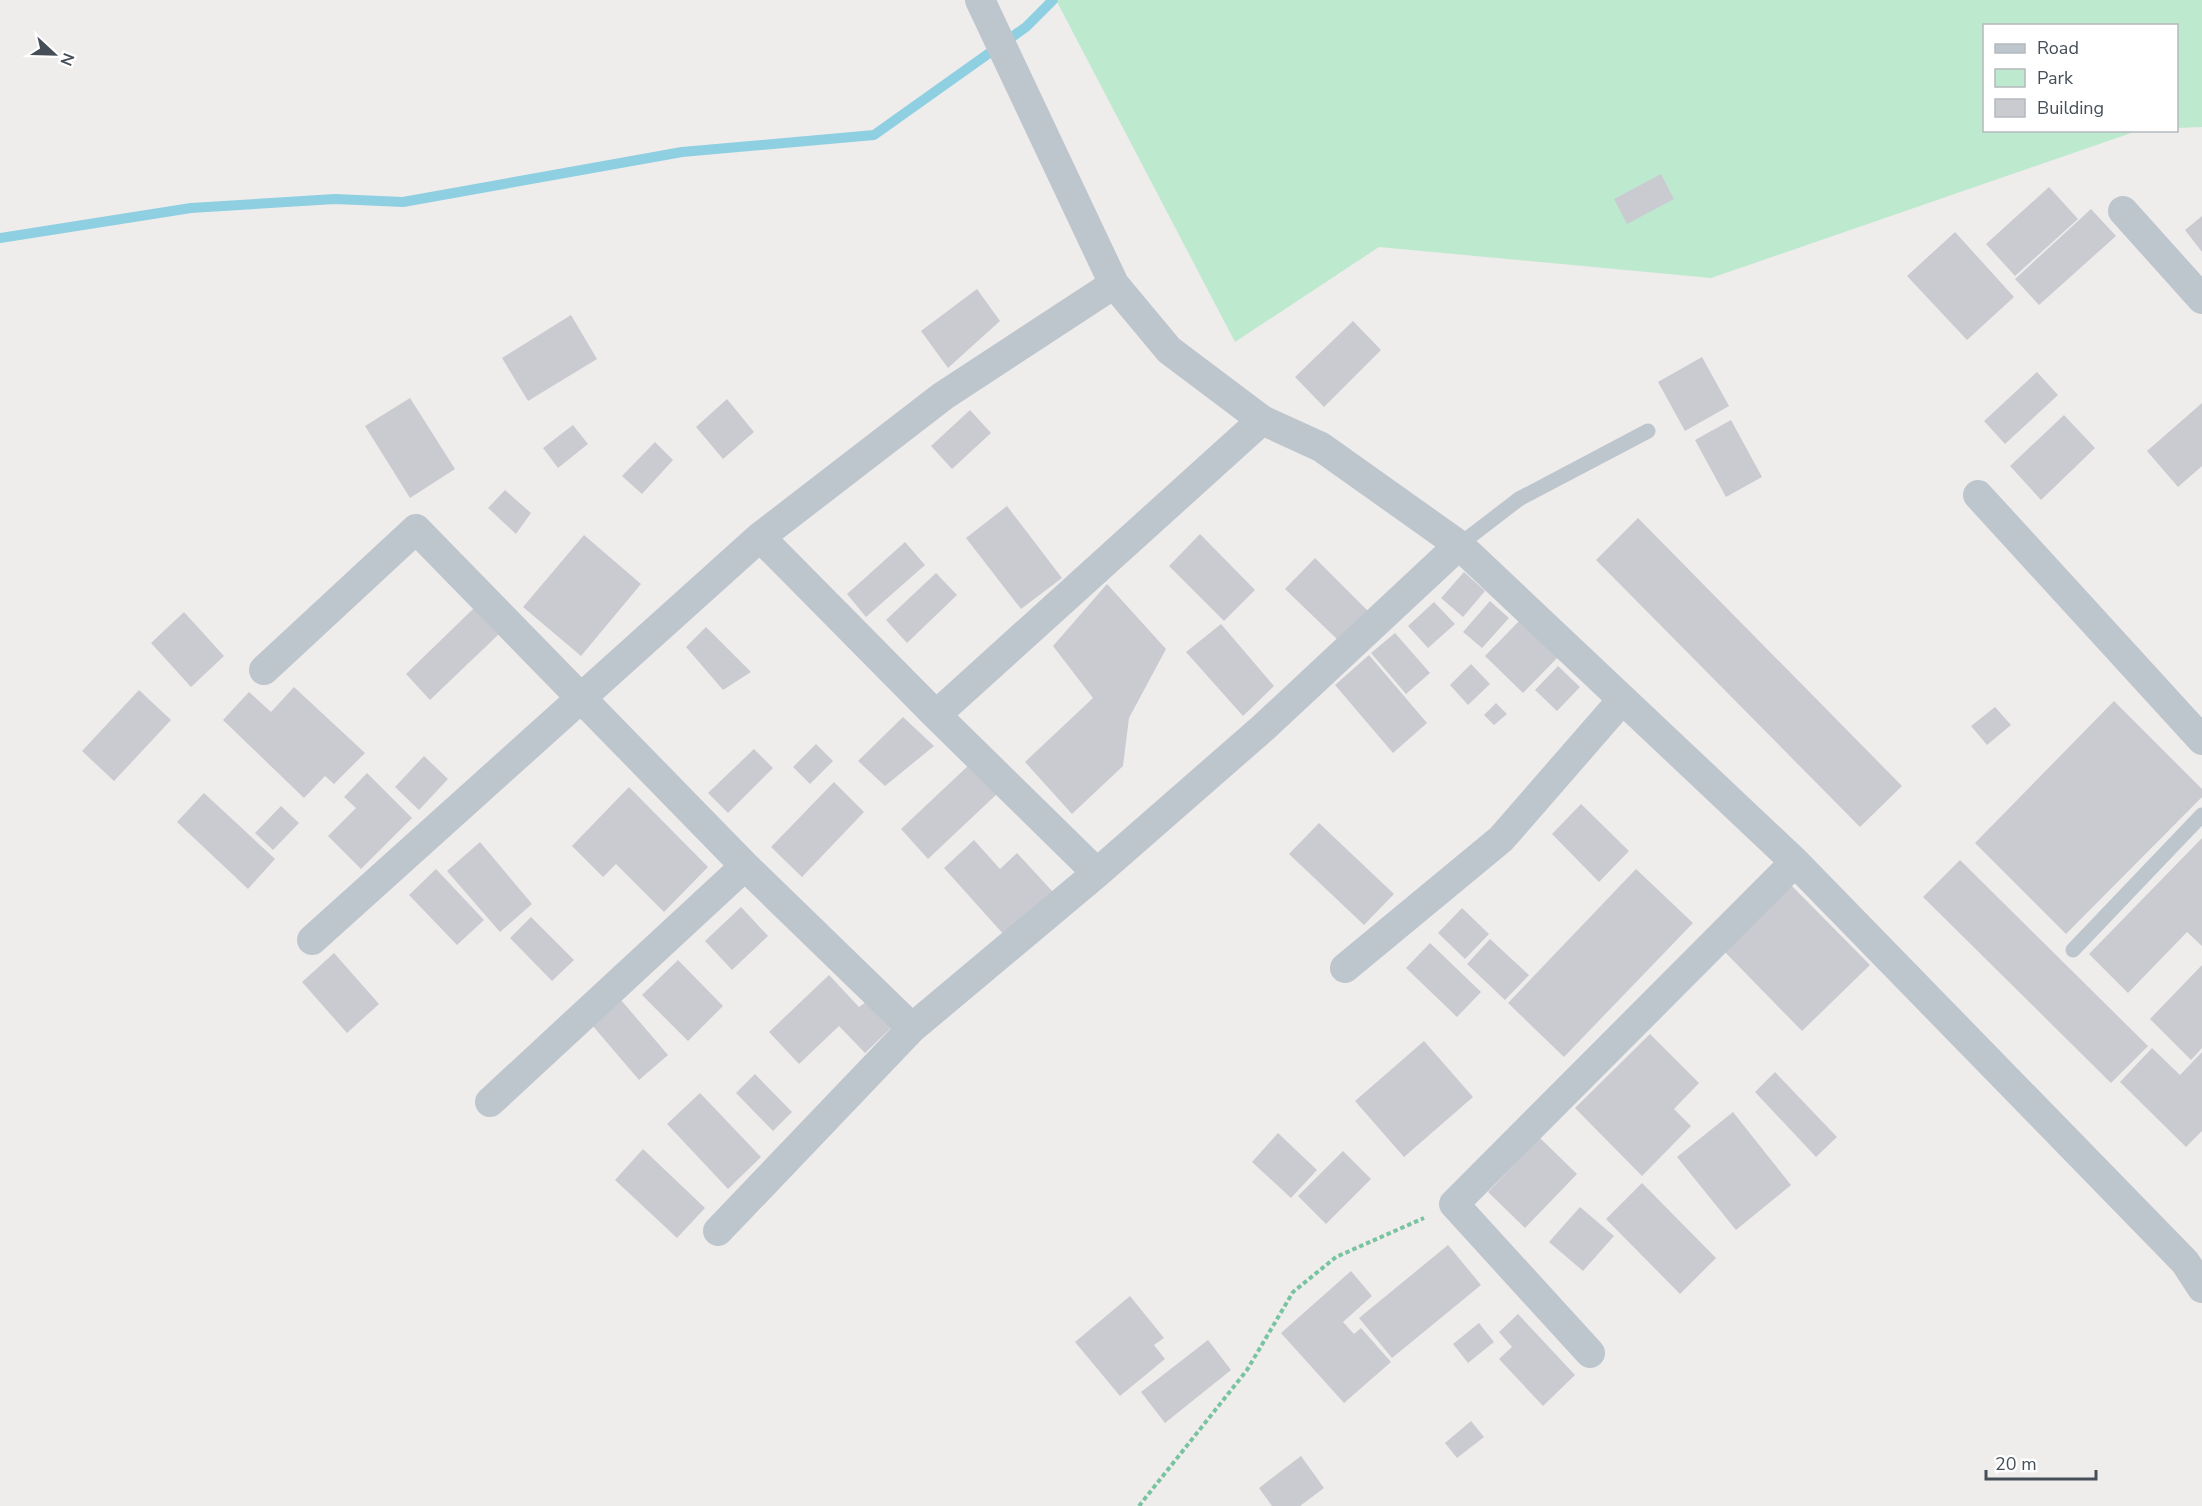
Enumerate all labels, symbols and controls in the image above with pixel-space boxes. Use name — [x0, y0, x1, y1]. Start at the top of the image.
north arrow — [24, 24, 84, 84]
legend — [1983, 24, 2178, 132]
text: Road — [2037, 36, 2079, 60]
text: N — [55, 50, 79, 69]
text: Park — [2037, 66, 2074, 90]
text: Building — [2037, 96, 2104, 120]
scale bar — [1986, 1443, 2096, 1481]
text: 20 m — [1995, 1452, 2037, 1476]

